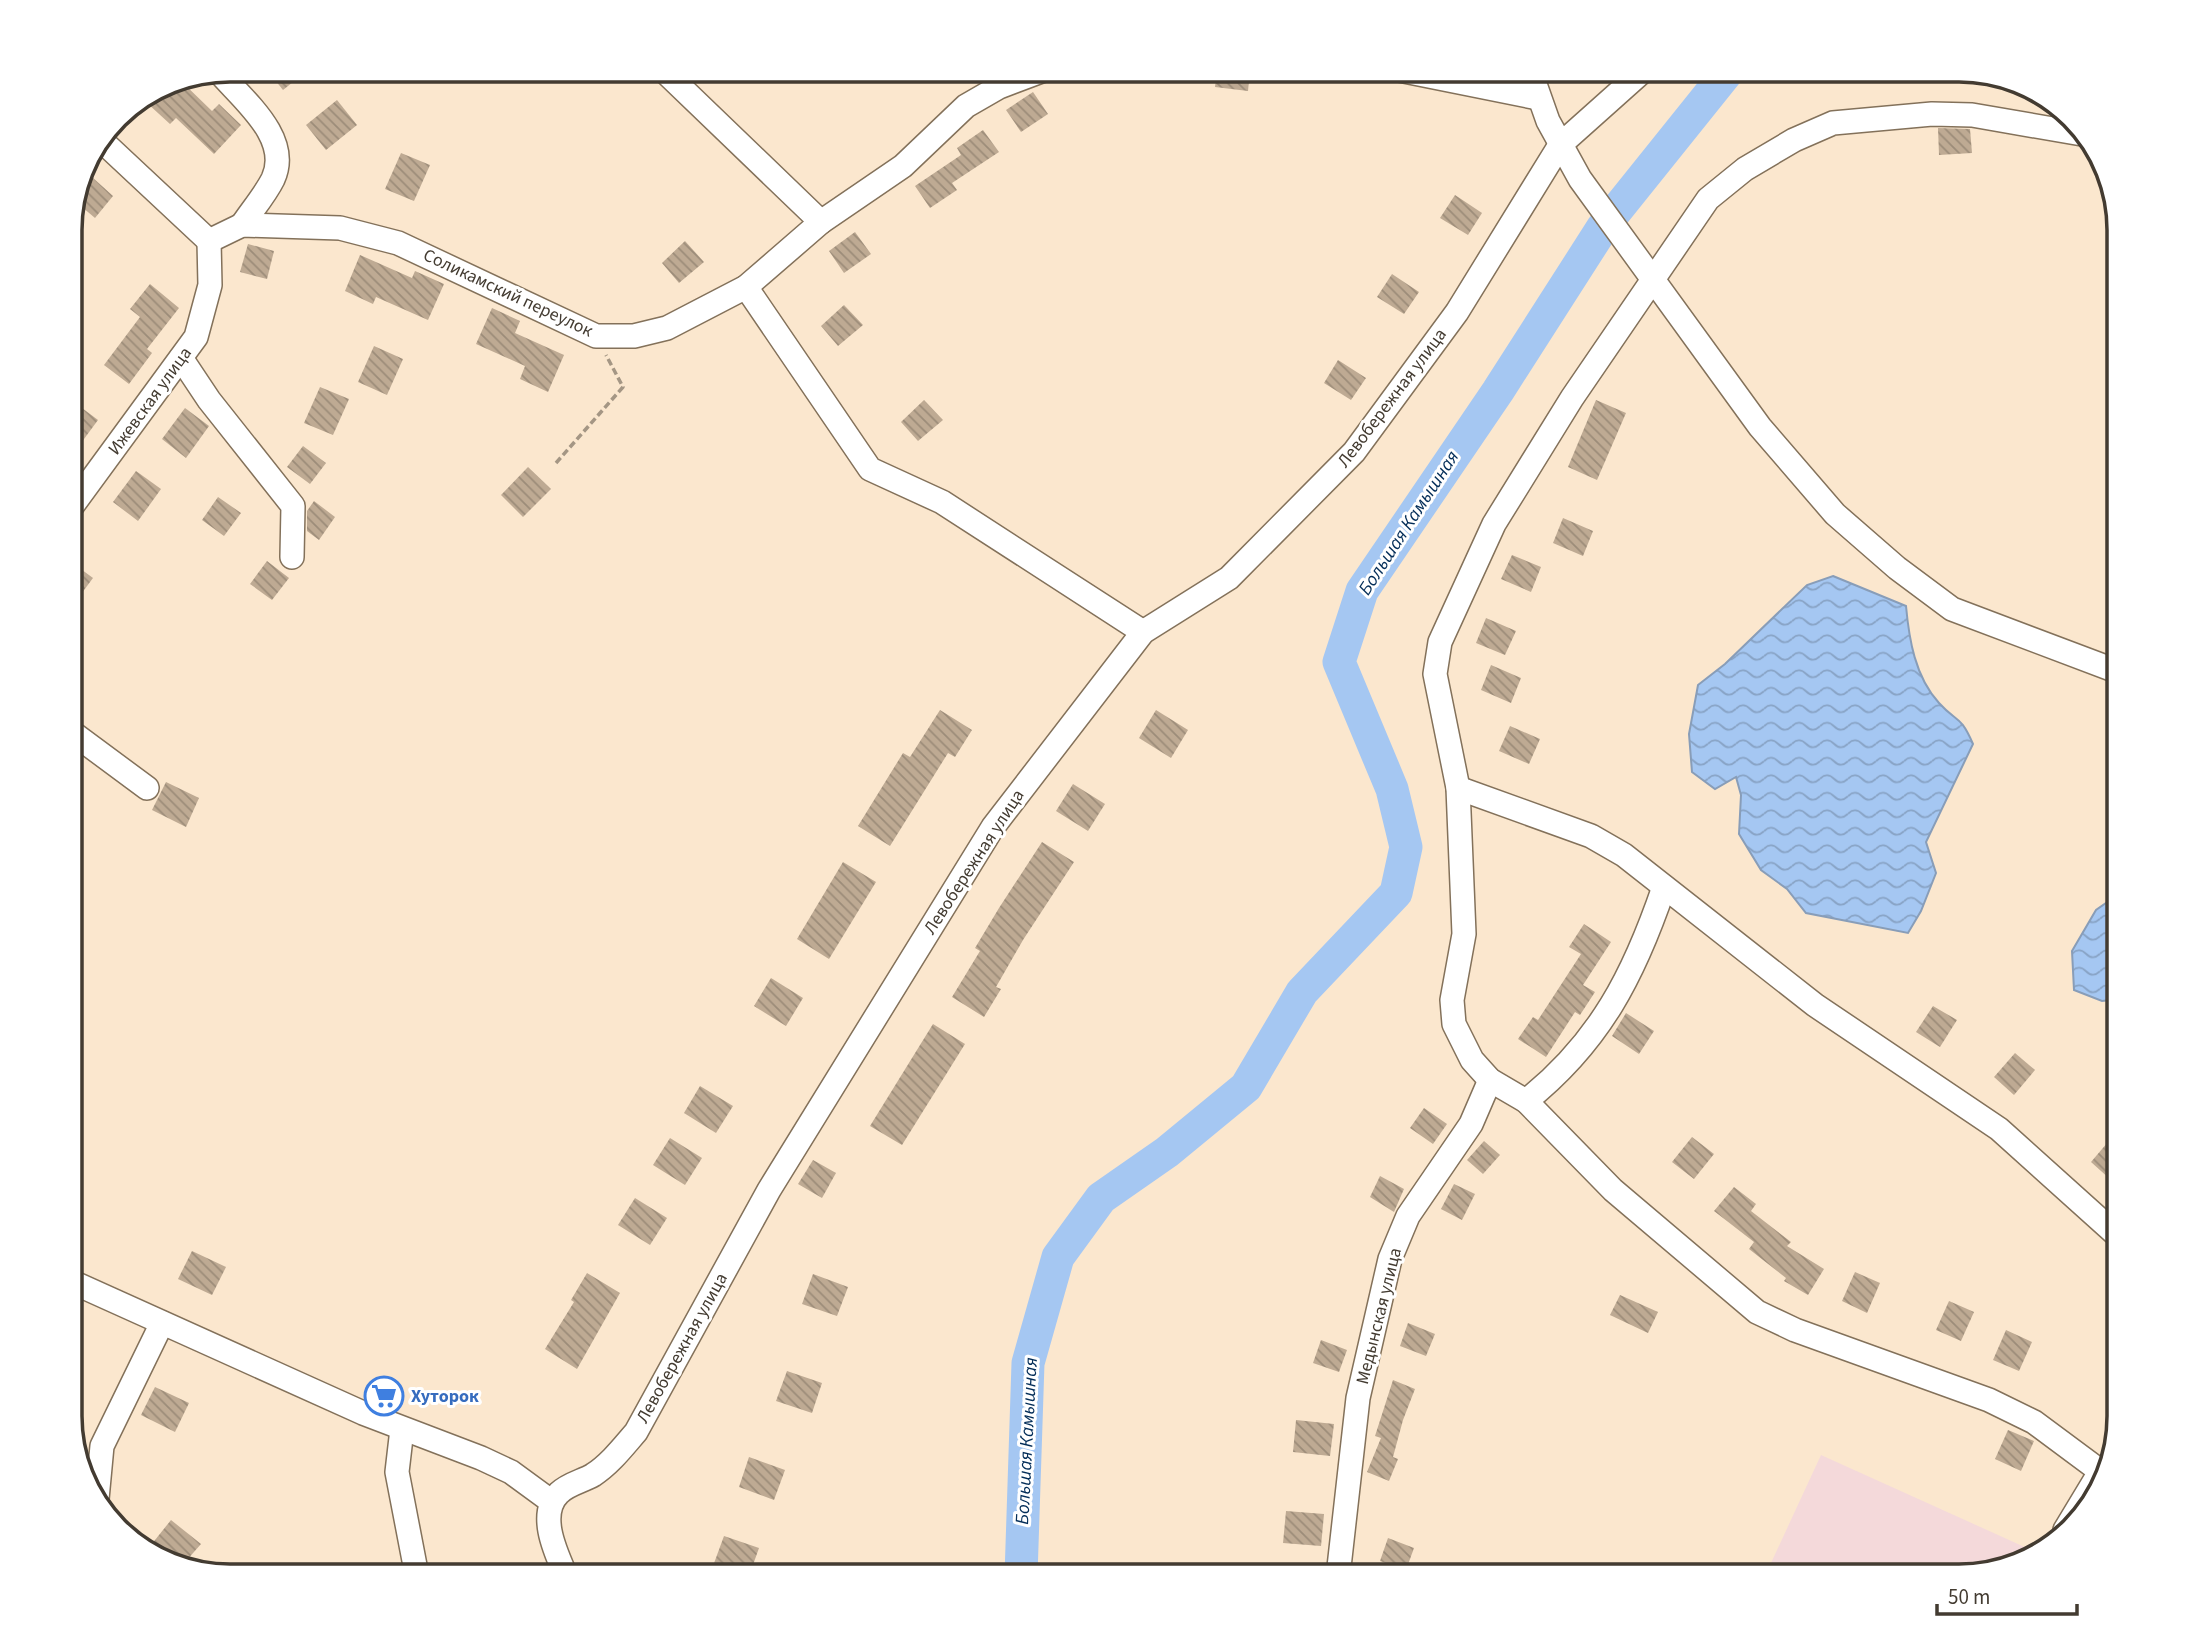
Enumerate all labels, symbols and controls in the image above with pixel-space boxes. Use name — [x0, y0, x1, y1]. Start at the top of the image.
street label: Соликамский переулок — [419, 243, 597, 343]
street label: Левобережная улица — [1331, 323, 1453, 473]
street label: Ижевская улица — [102, 342, 198, 460]
water label: Большая Камышная — [1352, 445, 1466, 601]
street label: Левобережная улица — [918, 785, 1030, 939]
street label: Медынская улица — [1350, 1245, 1408, 1387]
street label: Левобережная улица — [630, 1268, 734, 1428]
water label: Большая Камышная — [1009, 1357, 1045, 1525]
supermarket icon: Хуторок — [363, 1375, 405, 1417]
place label: Хуторок — [411, 1384, 479, 1409]
scale bar — [1937, 1572, 2077, 1616]
text: 50 m — [1948, 1582, 1990, 1612]

